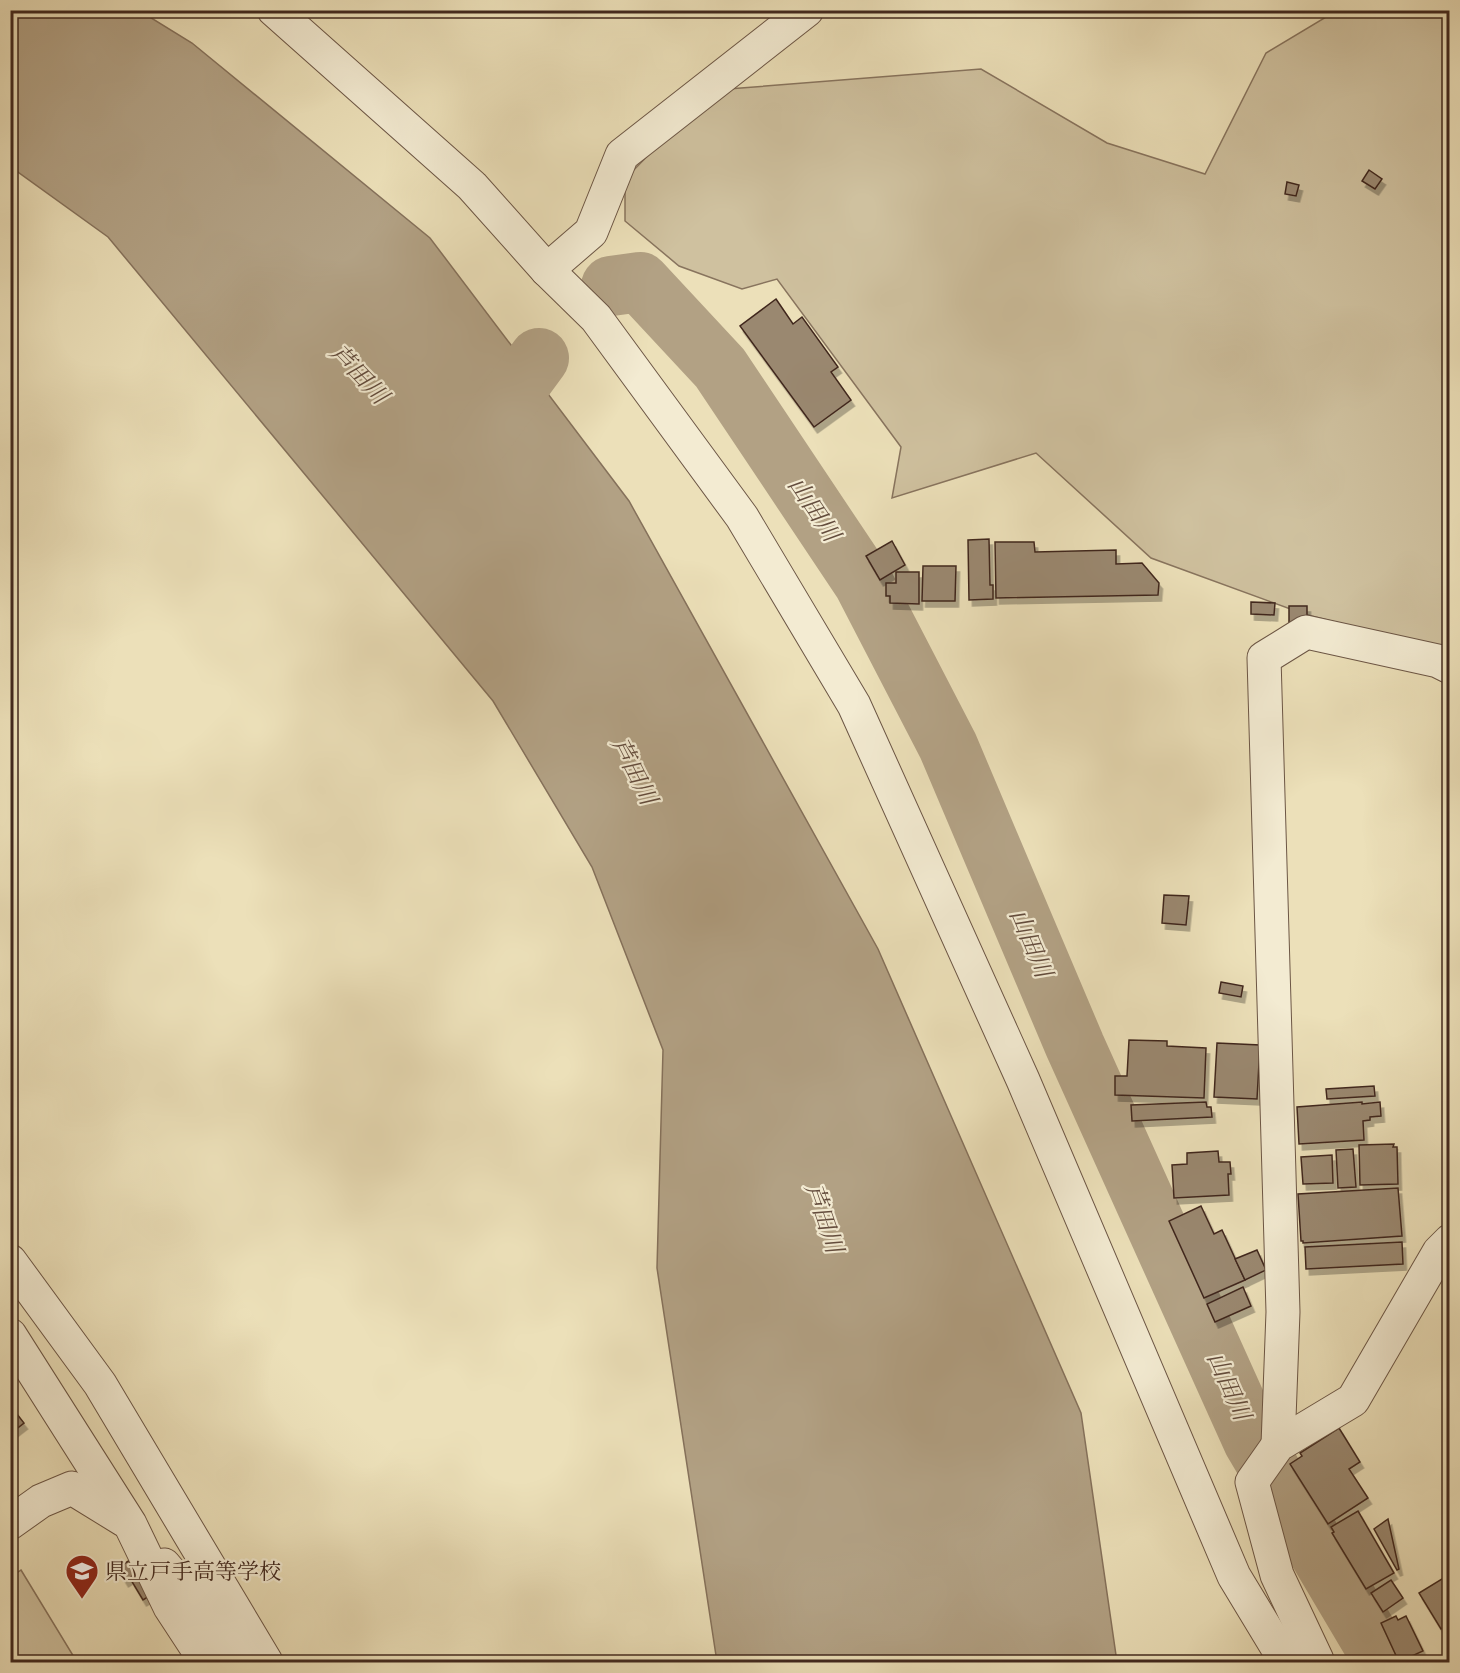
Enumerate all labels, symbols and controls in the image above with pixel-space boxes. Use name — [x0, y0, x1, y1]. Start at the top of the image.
water label: 芦田川 — [323, 337, 398, 412]
water label: 山田川 — [781, 470, 849, 550]
water label: 芦田川 — [604, 732, 666, 813]
water label: 山田川 — [1003, 904, 1061, 985]
water label: 芦田川 — [798, 1179, 852, 1260]
water label: 山田川 — [1201, 1347, 1259, 1428]
school or university icon: 県立戸手高等学校 — [64, 1553, 100, 1600]
place label: 県立戸手高等学校 — [105, 1557, 281, 1586]

